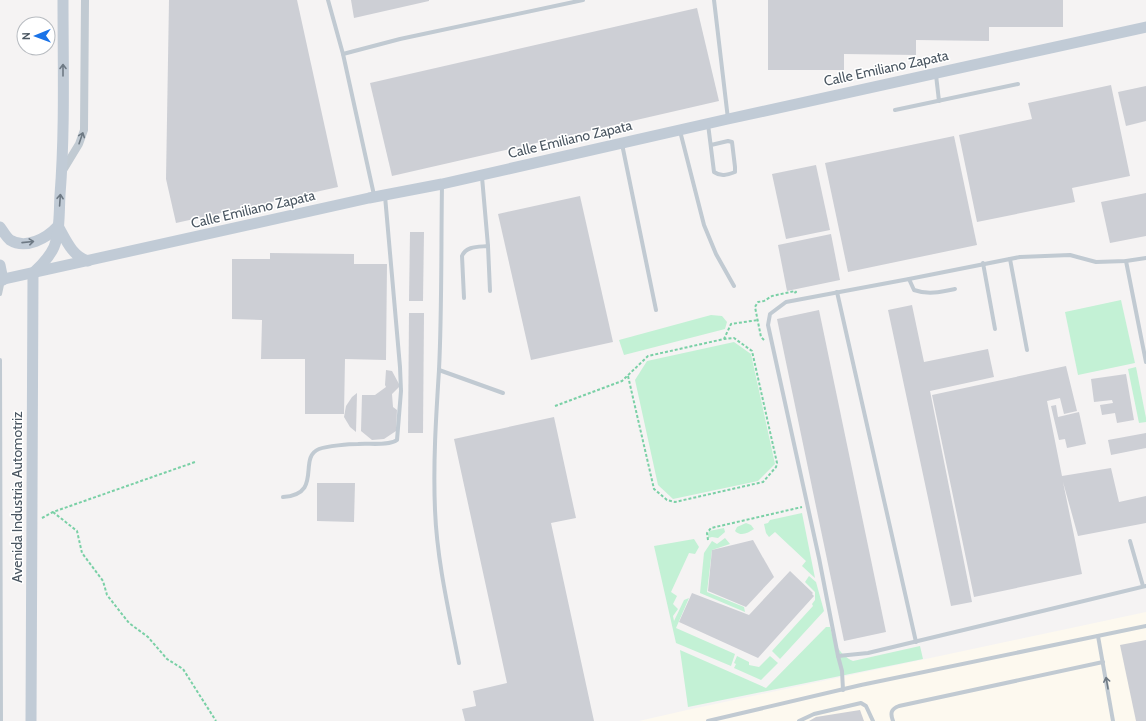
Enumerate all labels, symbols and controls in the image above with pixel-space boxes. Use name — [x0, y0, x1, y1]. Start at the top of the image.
north arrow — [16, 16, 56, 56]
text: N — [19, 32, 33, 40]
street label: Calle Emiliano Zapata — [822, 46, 950, 90]
one-way arrow — [59, 64, 66, 77]
street label: Calle Emiliano Zapata — [506, 116, 634, 162]
one-way arrow — [78, 132, 85, 145]
street label: Calle Emiliano Zapata — [189, 186, 317, 232]
one-way arrow — [56, 194, 63, 207]
one-way arrow — [21, 238, 34, 246]
street label: Avenida Industria Automotriz — [8, 411, 26, 583]
one-way arrow — [1103, 676, 1111, 689]

